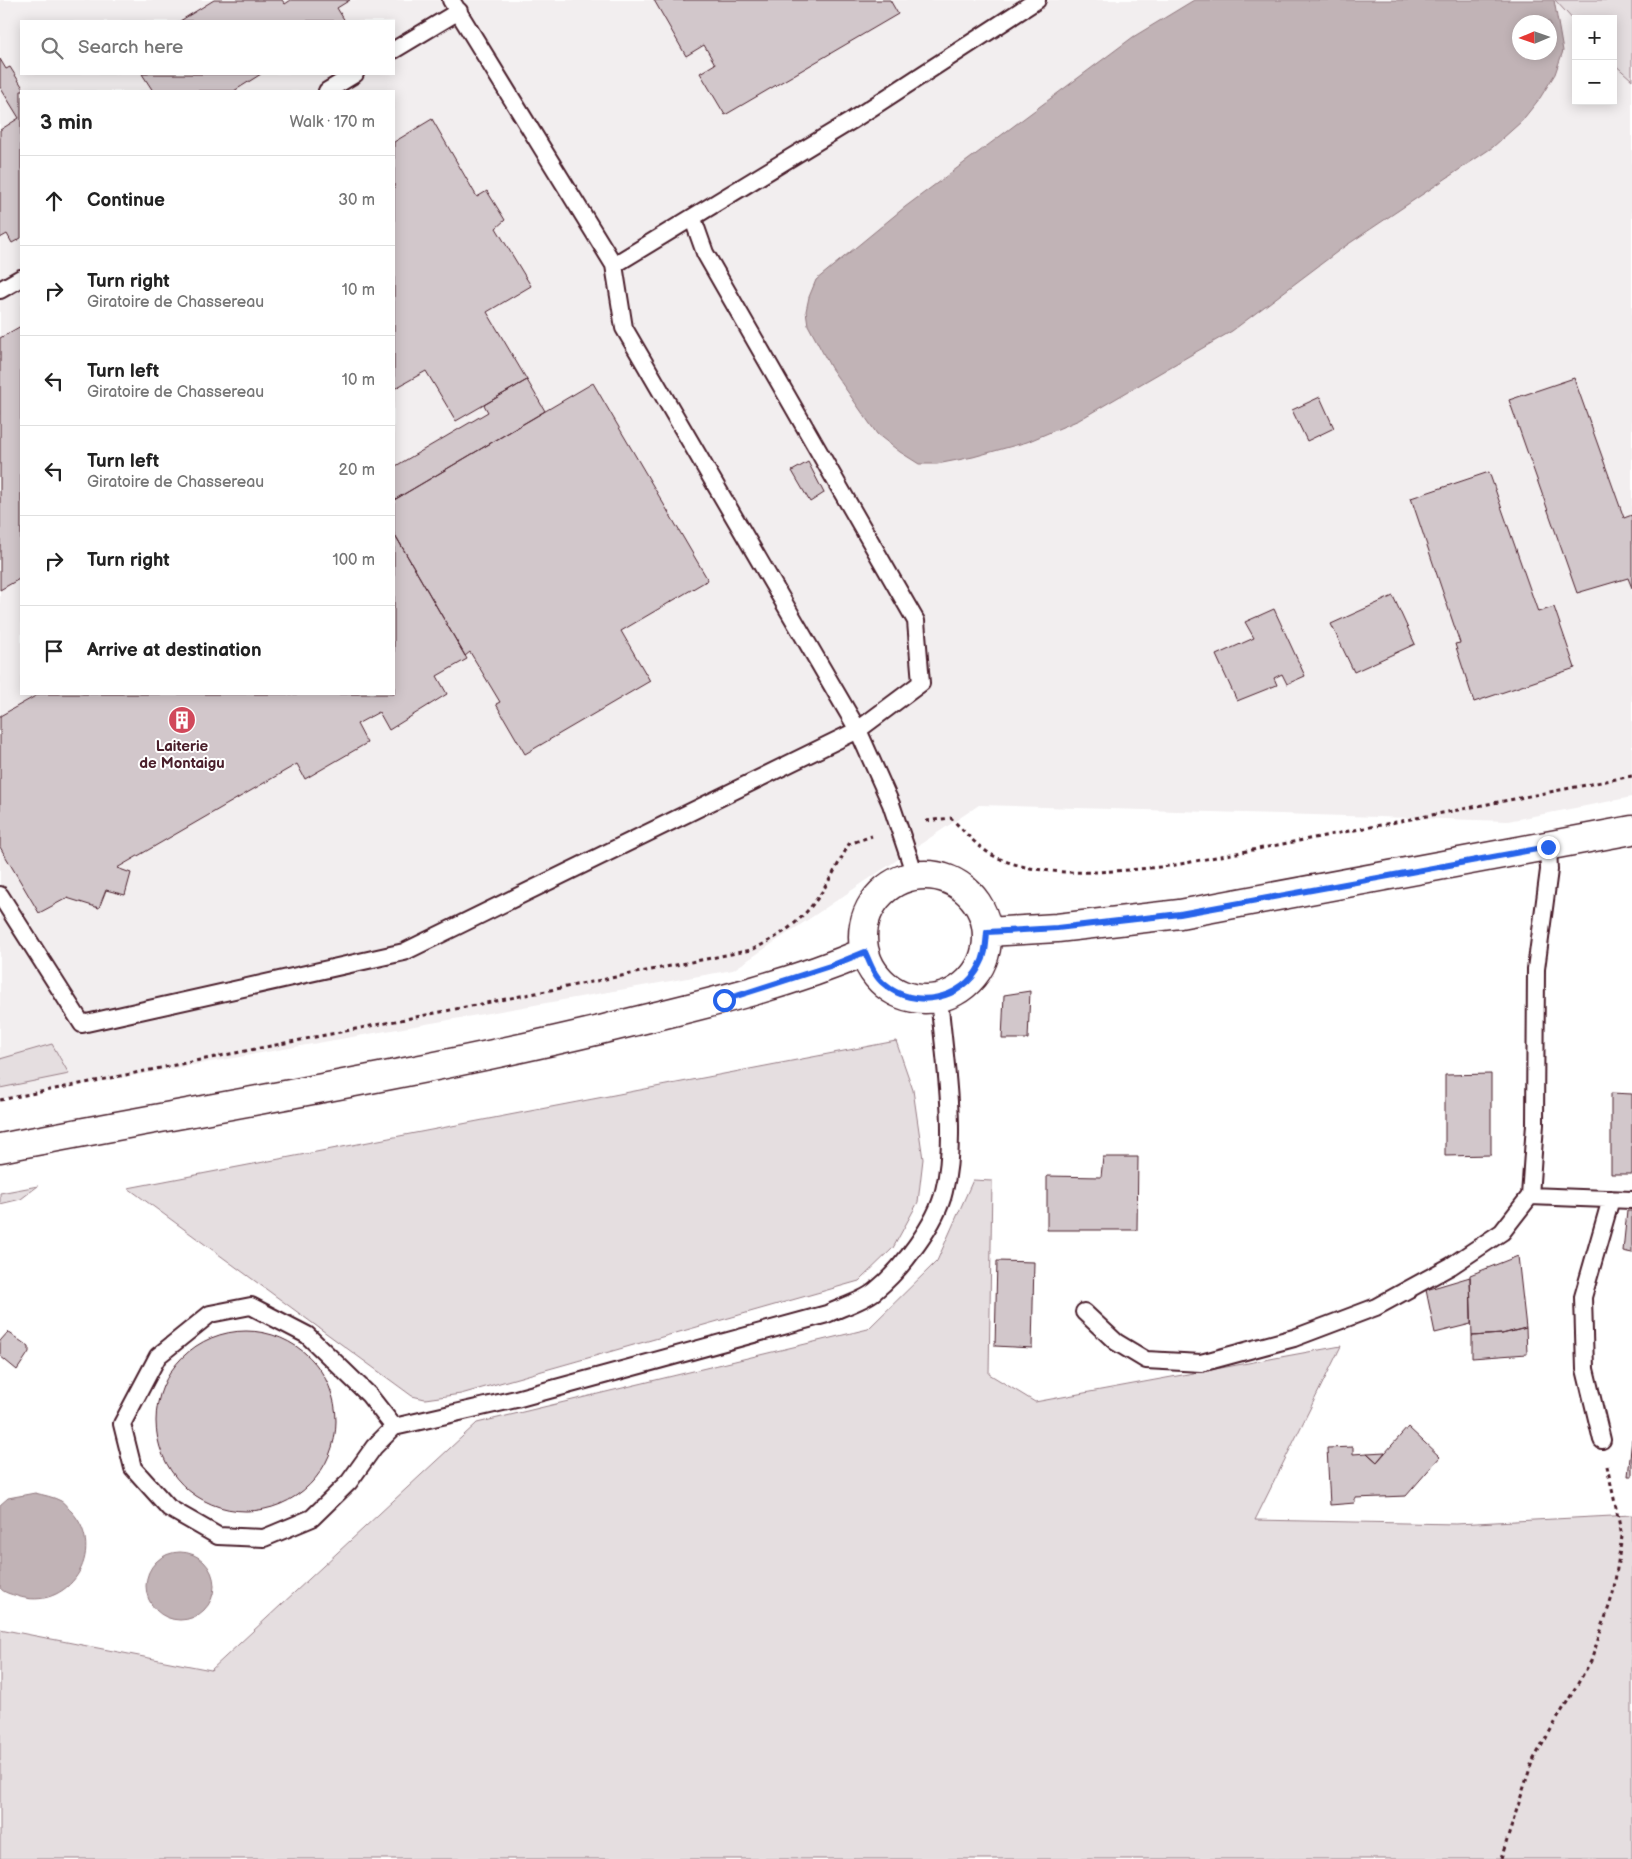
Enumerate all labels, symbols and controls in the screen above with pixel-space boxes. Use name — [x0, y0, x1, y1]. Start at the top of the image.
north arrow — [1512, 15, 1557, 60]
map controls — [1572, 15, 1617, 105]
button: + — [1572, 15, 1617, 60]
search box — [20, 20, 395, 75]
icon: search — [38, 34, 66, 62]
text: Search here — [78, 36, 183, 59]
button: − — [1572, 60, 1617, 105]
text: 3 min — [40, 110, 93, 135]
text: Walk · 170 m — [289, 113, 375, 132]
icon: ahead — [40, 187, 68, 215]
text: Continue — [87, 189, 165, 212]
text: 30 m — [338, 191, 375, 210]
text: Turn right — [87, 270, 170, 293]
icon: right — [40, 277, 68, 305]
text: 10 m — [342, 281, 375, 300]
text: Giratoire de Chassereau — [87, 293, 264, 312]
text: Turn left — [87, 360, 159, 383]
icon: left — [40, 367, 68, 395]
text: 10 m — [342, 371, 375, 390]
text: Giratoire de Chassereau — [87, 383, 264, 402]
text: Turn left — [87, 450, 159, 473]
icon: left — [40, 457, 68, 485]
text: 20 m — [339, 461, 375, 480]
text: Giratoire de Chassereau — [87, 473, 264, 492]
icon: right — [40, 547, 68, 575]
text: Turn right — [87, 549, 170, 572]
text: 100 m — [332, 551, 375, 570]
icon: arrive — [40, 637, 68, 665]
text: Arrive at destination — [87, 639, 262, 662]
building icon: Laiterie de Montaigu — [167, 705, 197, 735]
place label: Laiterie de Montaigu — [139, 737, 225, 773]
route end — [1537, 836, 1560, 859]
route start — [713, 989, 736, 1012]

